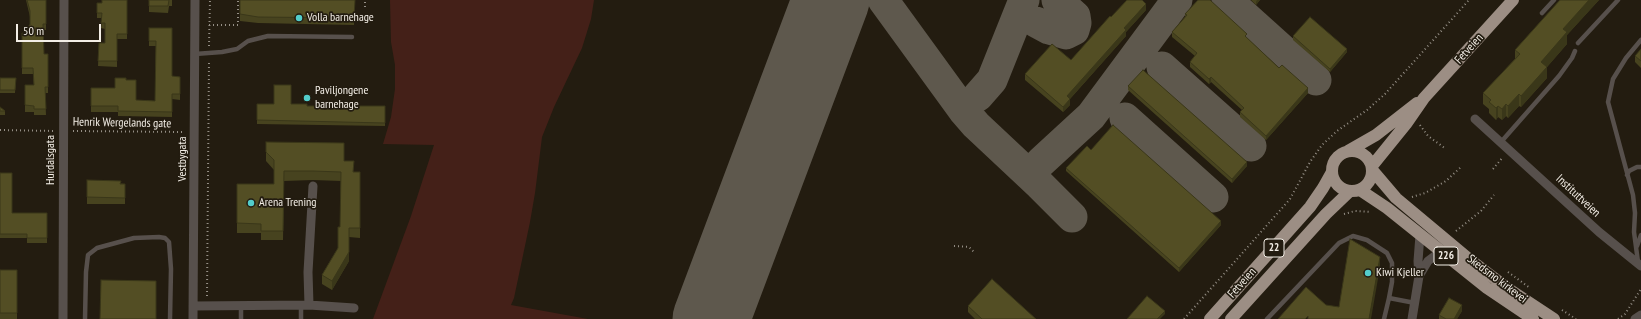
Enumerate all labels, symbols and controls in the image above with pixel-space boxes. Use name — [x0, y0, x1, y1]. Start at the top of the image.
place label: Volla barnehage — [307, 11, 374, 25]
marker: Volla barnehage — [294, 13, 304, 23]
scale bar — [18, 16, 103, 42]
text: 50 m — [23, 23, 44, 38]
street label: Fetveien — [1452, 31, 1486, 67]
place label: Paviljongene barnehage — [315, 84, 368, 112]
marker: Paviljongene barnehage — [302, 93, 312, 103]
street label: Henrik Wergelands gate — [73, 115, 171, 131]
street label: Hurdalsgata — [44, 135, 58, 185]
street label: Vestbygata — [176, 137, 190, 181]
street label: Instituttveien — [1553, 172, 1603, 220]
place label: Arena Trening — [259, 196, 316, 210]
marker: Arena Trening — [246, 198, 256, 208]
road number: 22 — [1264, 239, 1284, 257]
road number: 226 — [1434, 247, 1458, 265]
street label: Skedsmo kirkevei — [1464, 252, 1530, 306]
street label: Fetveien — [1225, 265, 1259, 301]
place label: Kiwi Kjeller — [1376, 266, 1424, 280]
marker: Kiwi Kjeller — [1363, 268, 1373, 278]

